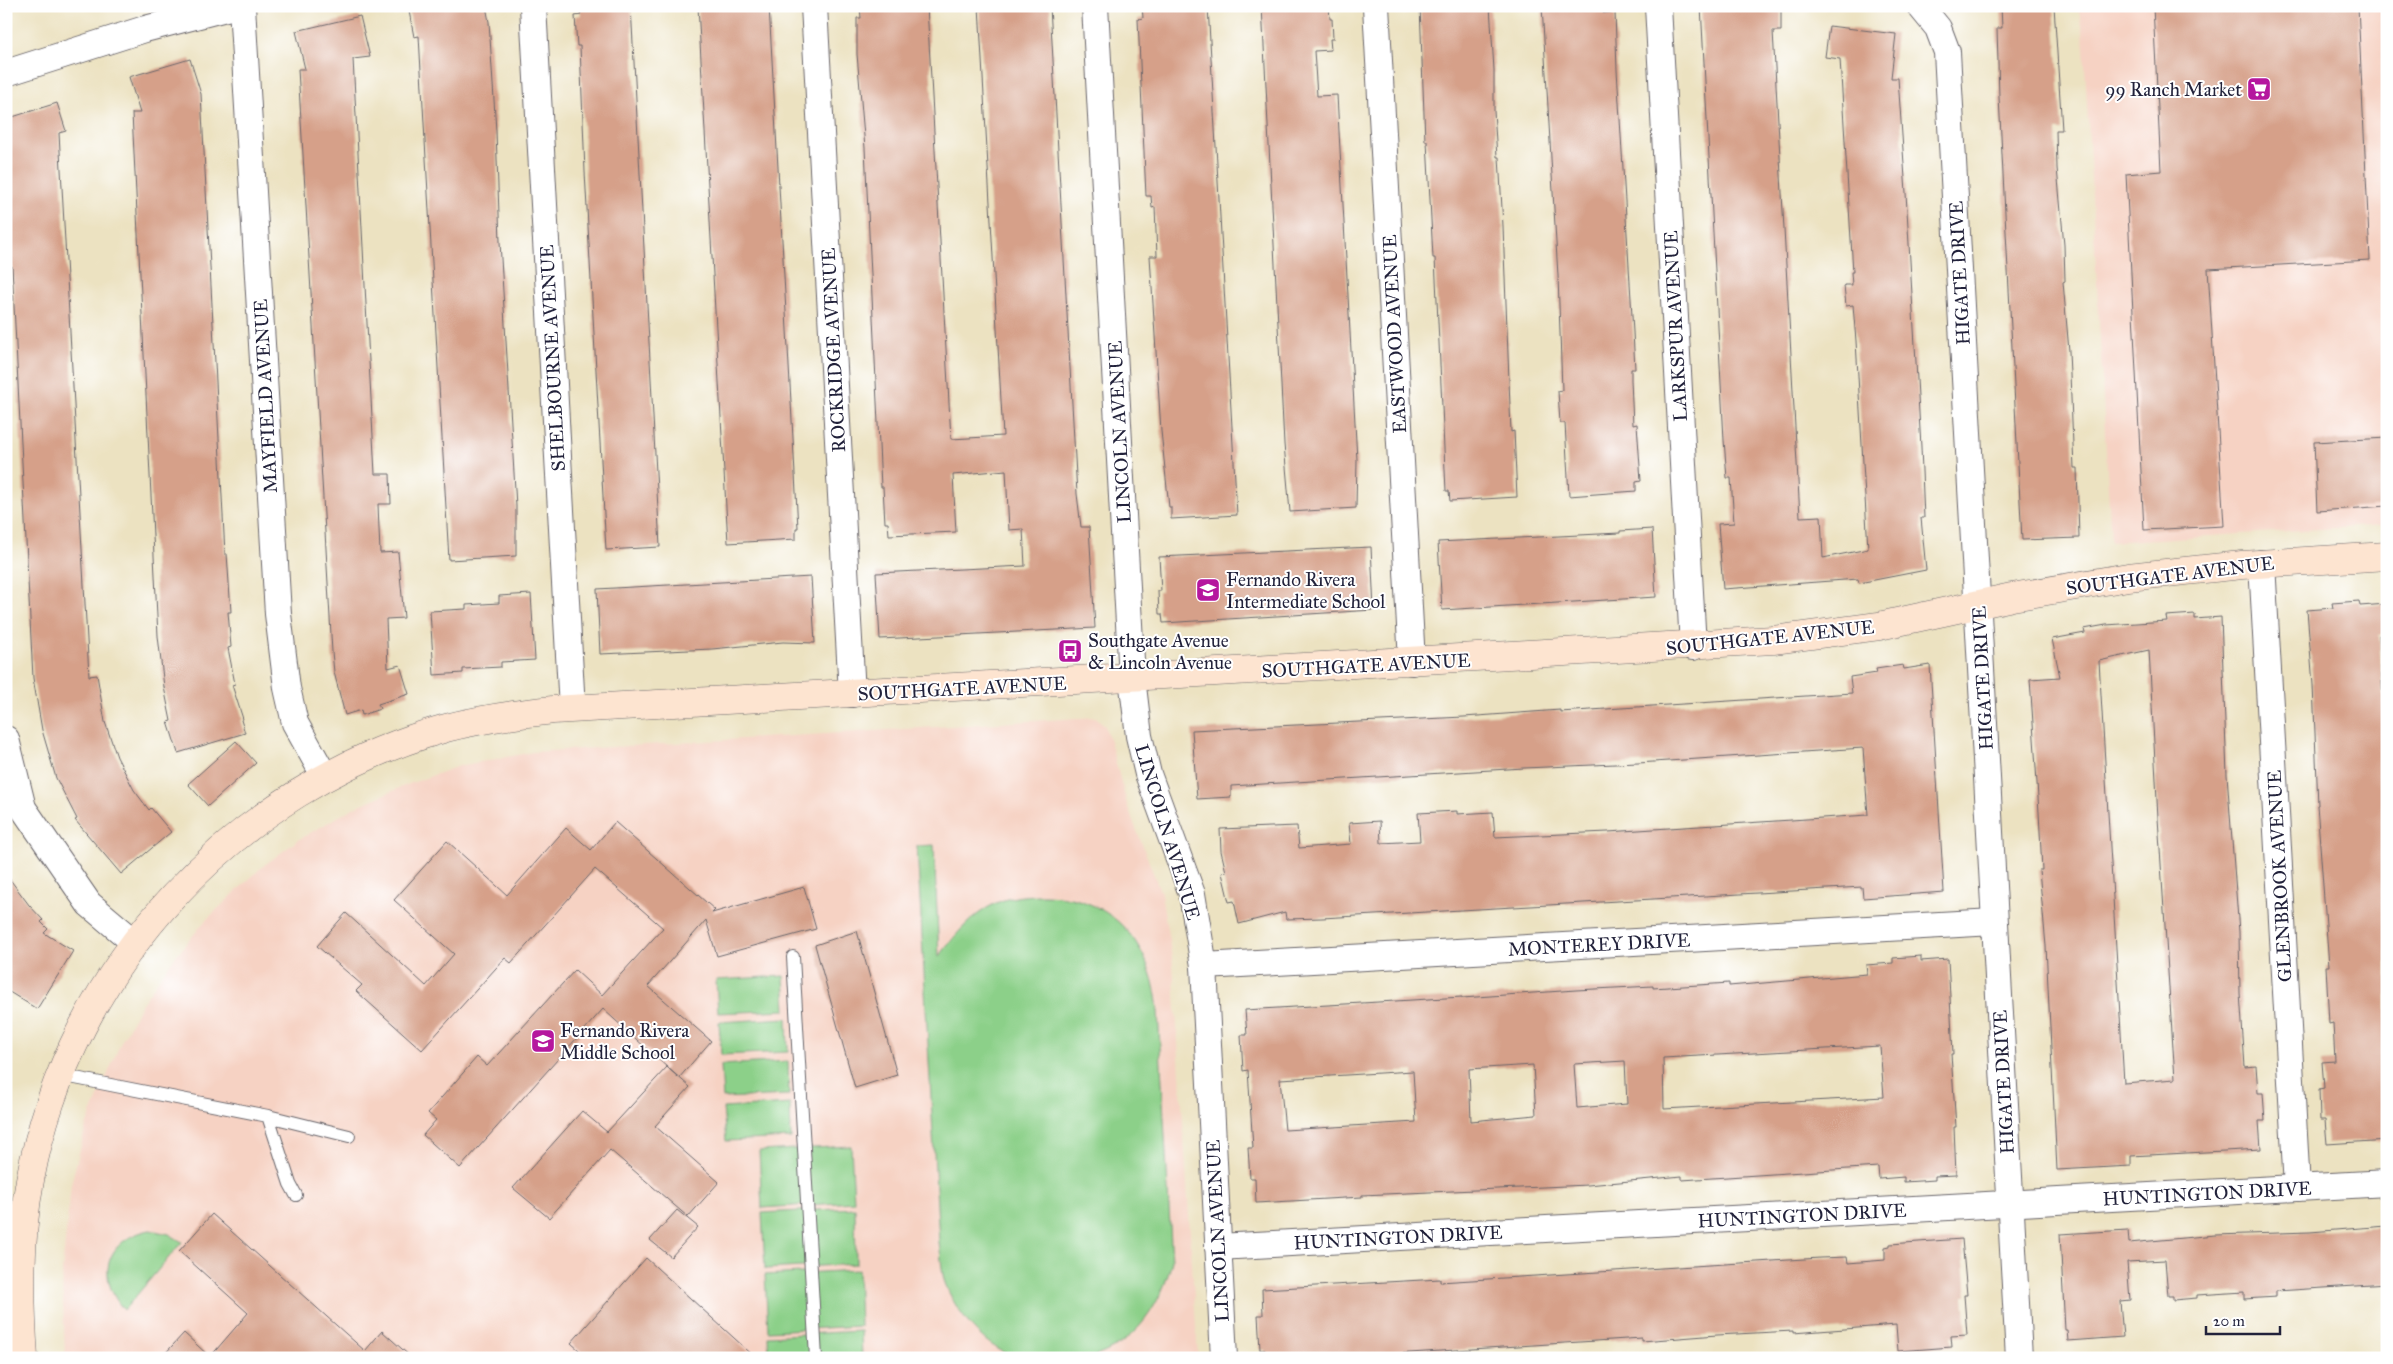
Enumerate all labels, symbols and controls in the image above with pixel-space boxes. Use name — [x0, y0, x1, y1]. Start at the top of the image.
supermarket icon: 99 Ranch Market — [2246, 76, 2272, 102]
place label: 99 Ranch Market — [2105, 78, 2242, 101]
street label: HIGATE DRIVE — [1944, 200, 1975, 346]
street label: LARKSPUR AVENUE — [1659, 229, 1692, 422]
street label: EASTWOOD AVENUE — [1378, 234, 1411, 434]
street label: SHELBOURNE AVENUE — [535, 244, 570, 472]
street label: ROCKRIDGE AVENUE — [817, 247, 850, 453]
street label: MAYFIELD AVENUE — [249, 298, 282, 494]
street label: LINCOLN AVENUE — [1103, 340, 1136, 524]
street label: SOUTHGATE AVENUE — [2065, 551, 2276, 600]
place label: Fernando Rivera Intermediate School — [1226, 568, 1386, 613]
school or university icon: Fernando Rivera Intermediate School — [1195, 577, 1221, 603]
street label: HIGATE DRIVE — [1967, 605, 1998, 751]
street label: SOUTHGATE AVENUE — [1665, 615, 1876, 660]
place label: Southgate Avenue & Lincoln Avenue — [1088, 629, 1232, 674]
bus stop icon: Southgate Avenue & Lincoln Avenue — [1057, 638, 1083, 664]
street label: SOUTHGATE AVENUE — [1261, 649, 1471, 682]
street label: SOUTHGATE AVENUE — [857, 672, 1067, 705]
street label: LINCOLN AVENUE — [1130, 742, 1205, 923]
street label: GLENBROOK AVENUE — [2262, 769, 2297, 983]
street label: MONTEREY DRIVE — [1507, 928, 1691, 961]
street label: HIGATE DRIVE — [1988, 1009, 2019, 1155]
place label: Fernando Rivera Middle School — [560, 1019, 690, 1064]
school or university icon: Fernando Rivera Middle School — [530, 1028, 556, 1054]
street label: LINCOLN AVENUE — [1201, 1139, 1234, 1323]
street label: HUNTINGTON DRIVE — [2102, 1177, 2312, 1210]
street label: HUNTINGTON DRIVE — [1697, 1199, 1907, 1232]
street label: HUNTINGTON DRIVE — [1293, 1221, 1503, 1254]
scale bar — [2206, 1304, 2279, 1336]
text: 20 m — [2213, 1312, 2245, 1330]

